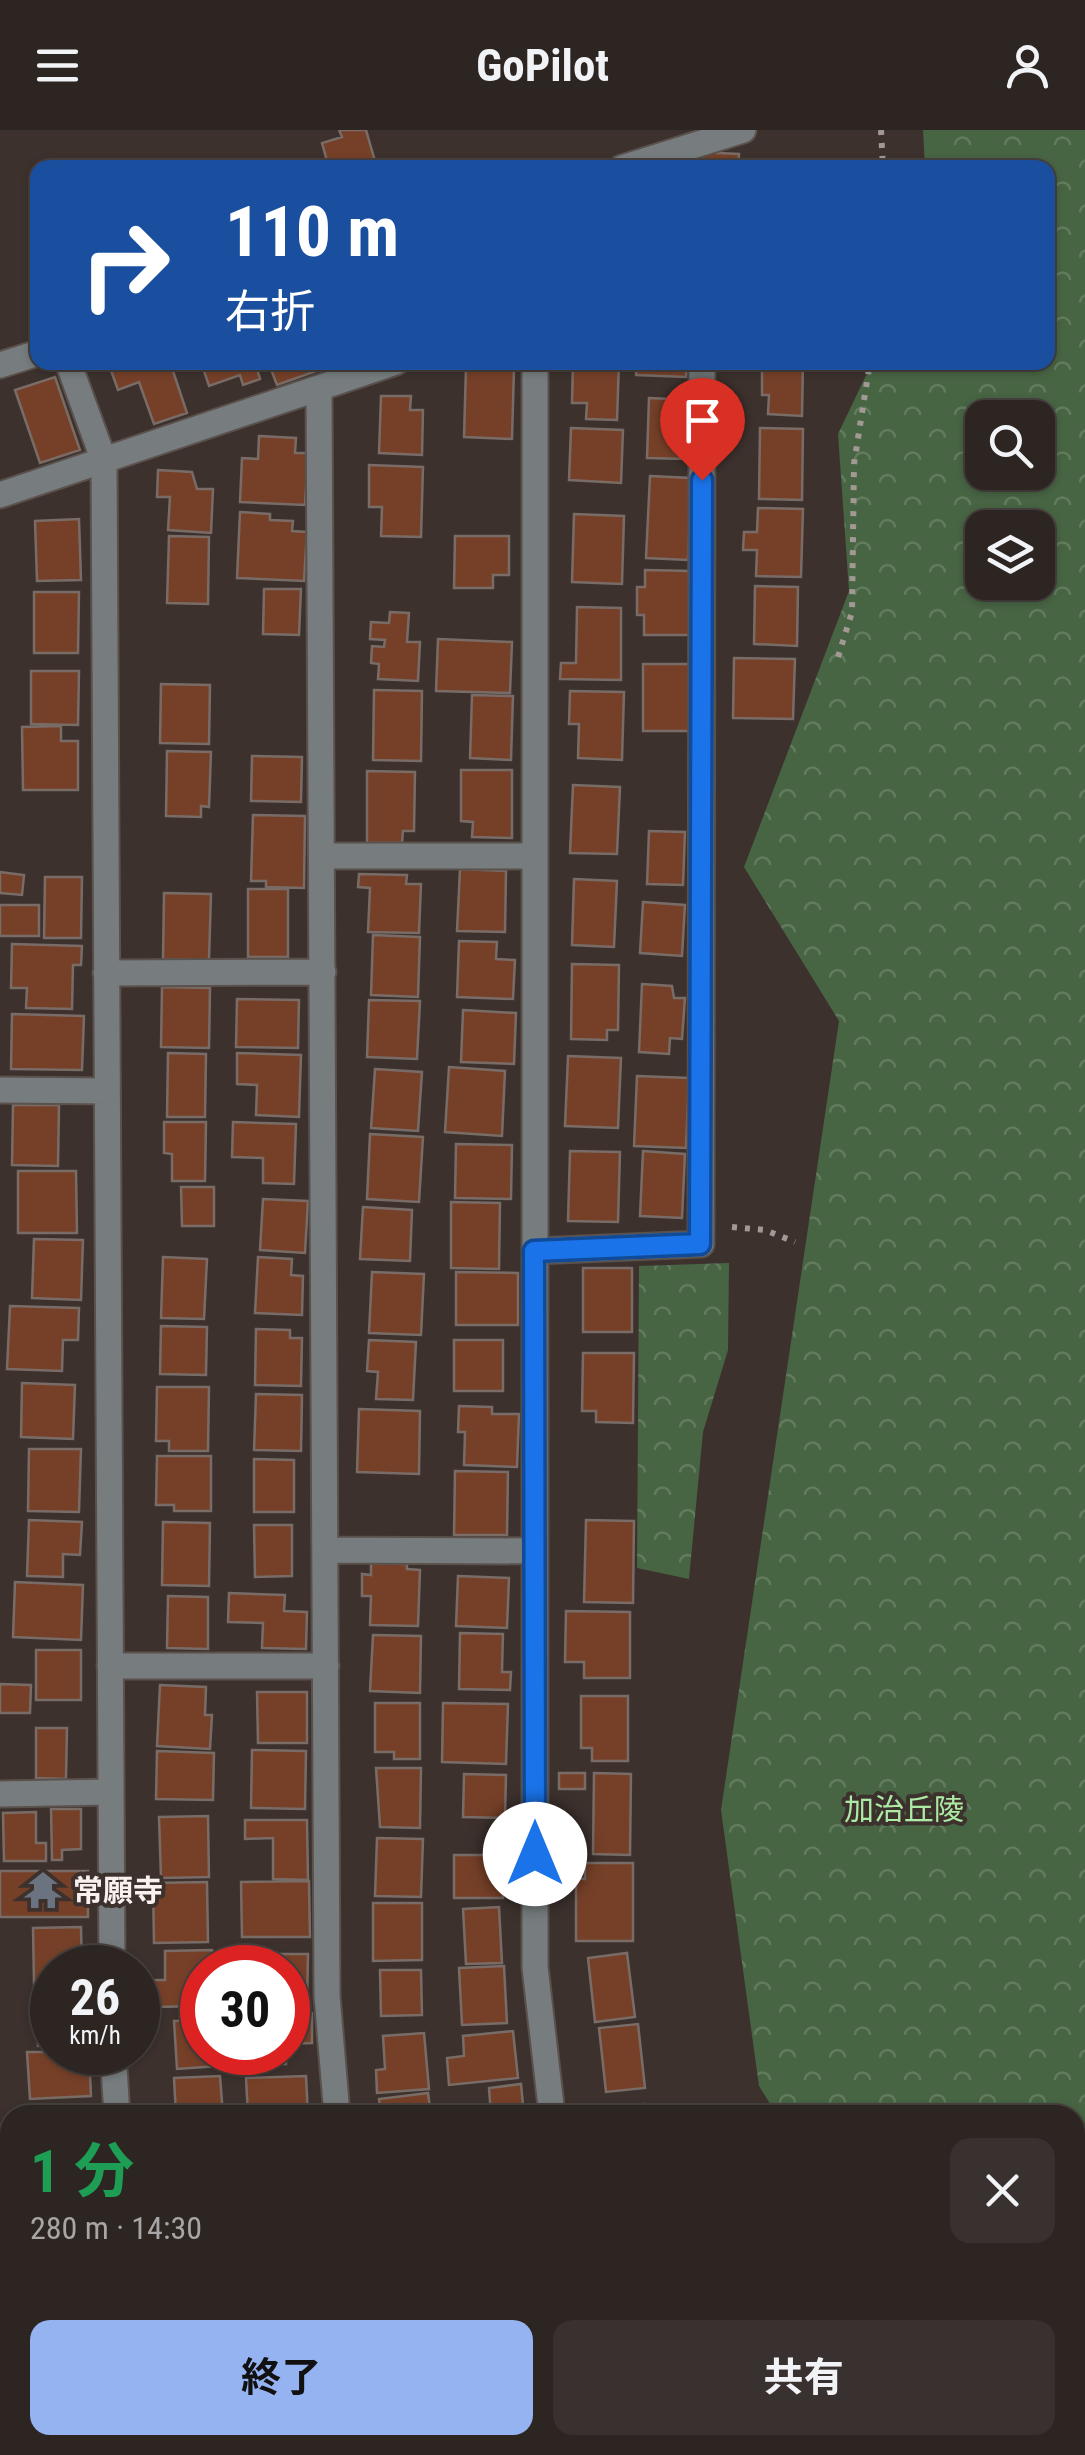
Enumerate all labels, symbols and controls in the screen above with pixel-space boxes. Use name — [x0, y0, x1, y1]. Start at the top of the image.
icon: menu — [30, 38, 85, 93]
icon: person — [1000, 38, 1055, 93]
text: GoPilot — [476, 39, 609, 92]
text: 110 m — [225, 191, 399, 273]
icon: right — [60, 200, 190, 330]
text: 右折 — [225, 285, 315, 338]
pin — [660, 378, 745, 481]
icon: arrive — [675, 393, 730, 448]
map controls — [965, 400, 1055, 600]
button: search — [965, 400, 1055, 490]
button: layers — [965, 510, 1055, 600]
park label: 加治丘陵 — [844, 1792, 964, 1827]
position arrow — [483, 1802, 587, 1906]
temple icon: 常願寺 — [22, 1869, 64, 1911]
place label: 常願寺 — [73, 1873, 163, 1908]
speed limit sign: 30 — [180, 1945, 310, 2075]
text: 26 — [70, 1969, 120, 2027]
text: km/h — [69, 2021, 121, 2050]
text: 1 分 — [30, 2136, 134, 2207]
button: close — [950, 2138, 1055, 2243]
text: 280 m · 14:30 — [30, 2209, 202, 2247]
button: 終了 — [30, 2320, 533, 2435]
button: 共有 — [553, 2320, 1055, 2435]

